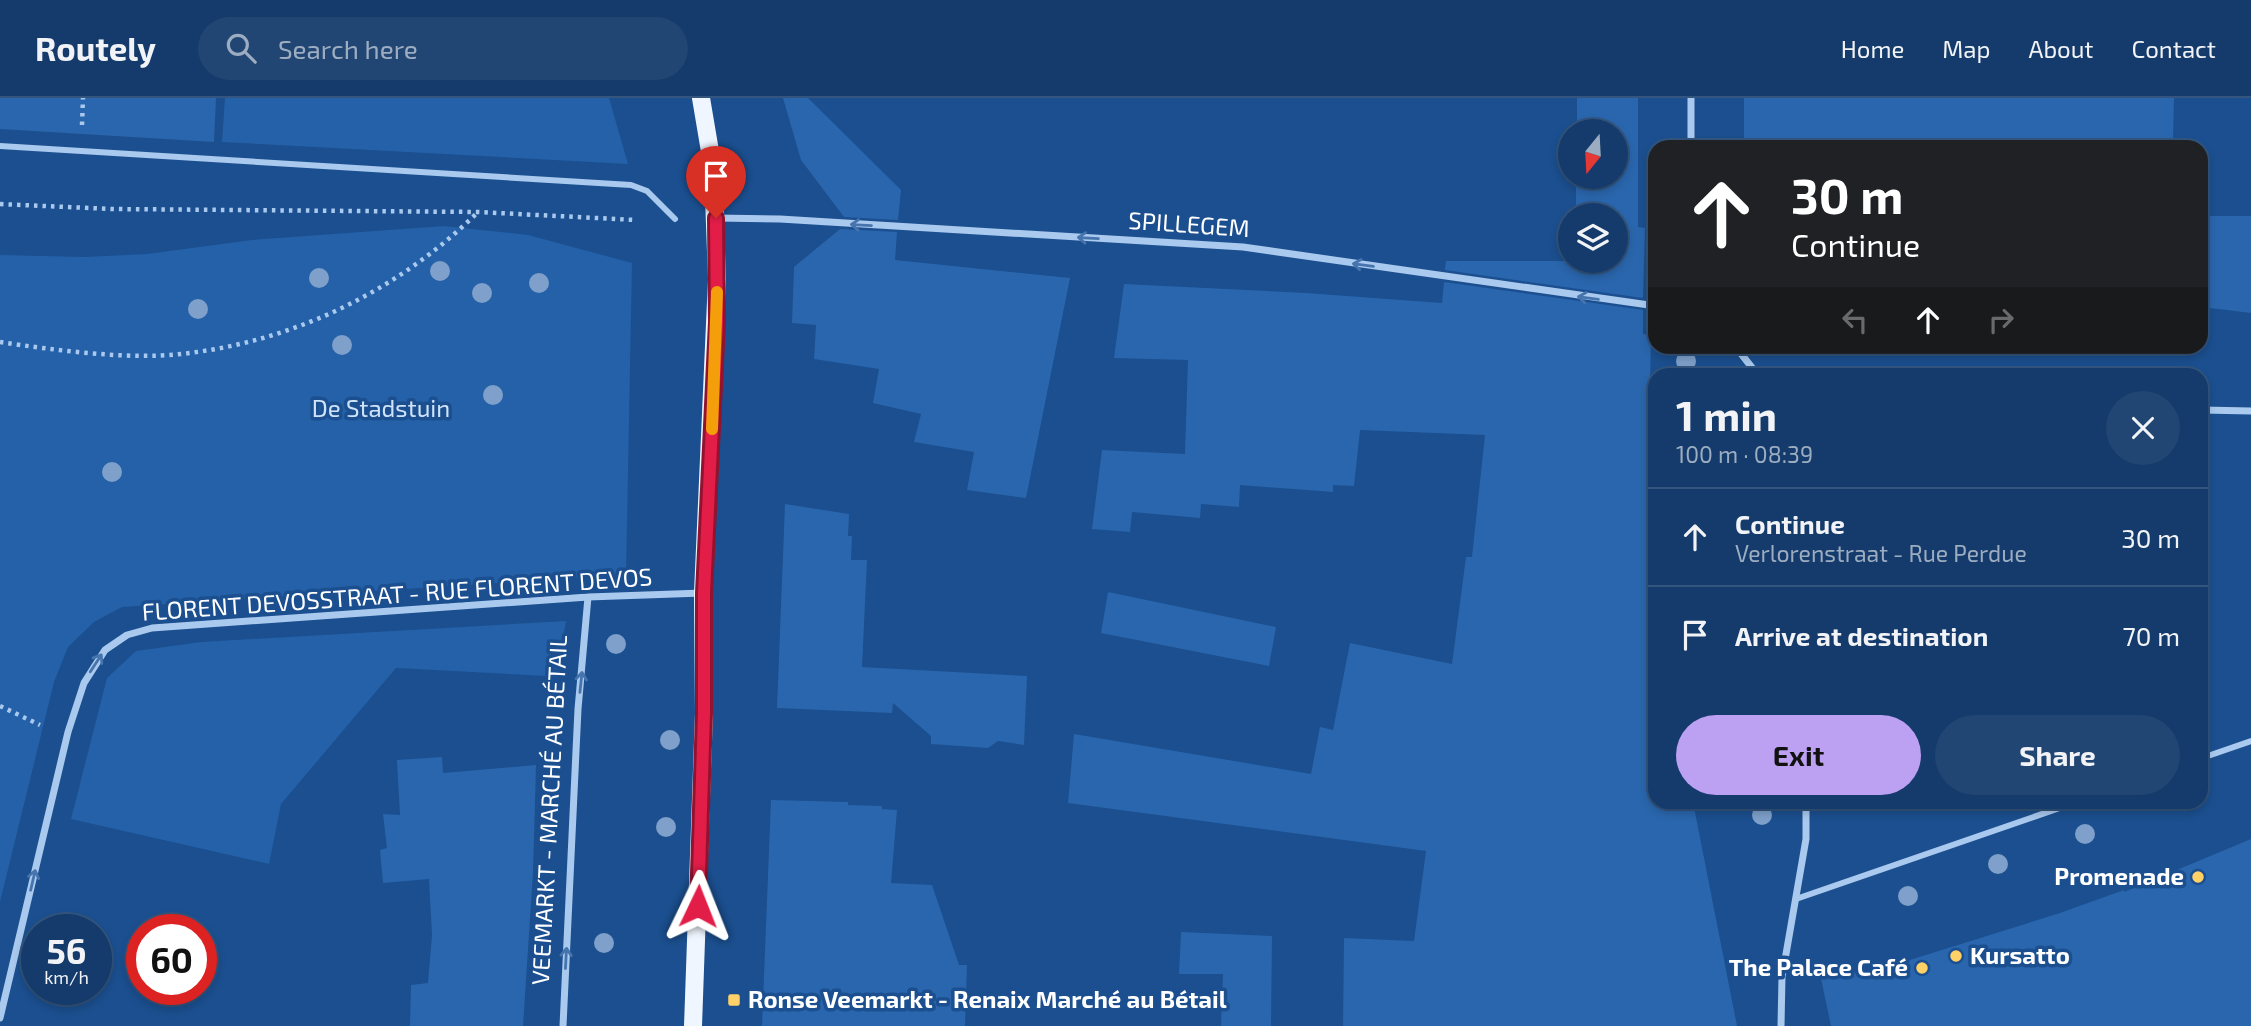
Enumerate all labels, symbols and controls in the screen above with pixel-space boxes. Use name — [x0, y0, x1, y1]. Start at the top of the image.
search box — [198, 17, 688, 80]
text: Routely — [35, 28, 156, 68]
icon: search — [222, 29, 260, 67]
text: Search here — [278, 33, 418, 64]
text: Home — [1841, 34, 1904, 63]
text: Map — [1942, 34, 1990, 63]
text: About — [2028, 34, 2094, 63]
text: Contact — [2132, 34, 2216, 63]
north arrow — [1558, 119, 1628, 189]
map controls — [1558, 119, 1628, 273]
pin — [686, 146, 746, 218]
icon: arrive — [697, 157, 735, 195]
text: 30 m — [1791, 165, 1903, 224]
icon: ahead — [1676, 168, 1767, 259]
button: layers — [1558, 203, 1628, 273]
street label: SPILLEGEM — [1128, 205, 1251, 242]
one-way arrow — [849, 218, 872, 231]
text: Continue — [1791, 225, 1920, 263]
one-way arrow — [1077, 231, 1100, 244]
one-way arrow — [1352, 258, 1375, 271]
one-way arrow — [1577, 291, 1600, 304]
icon: left — [1836, 301, 1874, 339]
icon: ahead — [1909, 301, 1947, 339]
icon: right — [1982, 301, 2020, 339]
text: 1 min — [1676, 389, 1777, 439]
button: close — [2106, 391, 2180, 465]
park label: De Stadstuin — [312, 393, 450, 422]
text: 100 m · 08:39 — [1676, 440, 1813, 468]
text: Continue — [1735, 508, 1845, 539]
icon: ahead — [1676, 518, 1714, 556]
text: 30 m — [2121, 522, 2180, 553]
text: Verlorenstraat - Rue Perdue — [1735, 539, 2027, 567]
street label: FLORENT DEVOSSTRAAT - RUE FLORENT DEVOS — [141, 561, 653, 626]
icon: arrive — [1676, 616, 1714, 654]
text: Arrive at destination — [1735, 620, 1988, 651]
text: 70 m — [2122, 620, 2180, 651]
street label: VEEMARKT - MARCHÉ AU BÉTAIL — [525, 634, 572, 986]
one-way arrow — [89, 654, 104, 673]
one-way arrow — [574, 671, 587, 694]
button: Exit — [1676, 715, 1921, 795]
button: Share — [1935, 715, 2180, 795]
place label: Promenade — [2054, 861, 2184, 890]
one-way arrow — [27, 869, 40, 892]
position arrow — [661, 869, 735, 943]
marker: Promenade — [2190, 869, 2206, 885]
speed limit sign: 60 — [126, 914, 217, 1005]
text: 56 — [47, 929, 86, 971]
place label: Kursatto — [1970, 940, 2070, 969]
one-way arrow — [560, 947, 573, 970]
marker: Kursatto — [1948, 948, 1964, 964]
place label: The Palace Café — [1729, 952, 1908, 981]
marker: The Palace Café — [1914, 960, 1930, 976]
text: km/h — [44, 966, 89, 988]
place label: Ronse Veemarkt - Renaix Marché au Bétail — [748, 984, 1227, 1013]
marker: Ronse Veemarkt - Renaix Marché au Bétail — [726, 992, 742, 1008]

